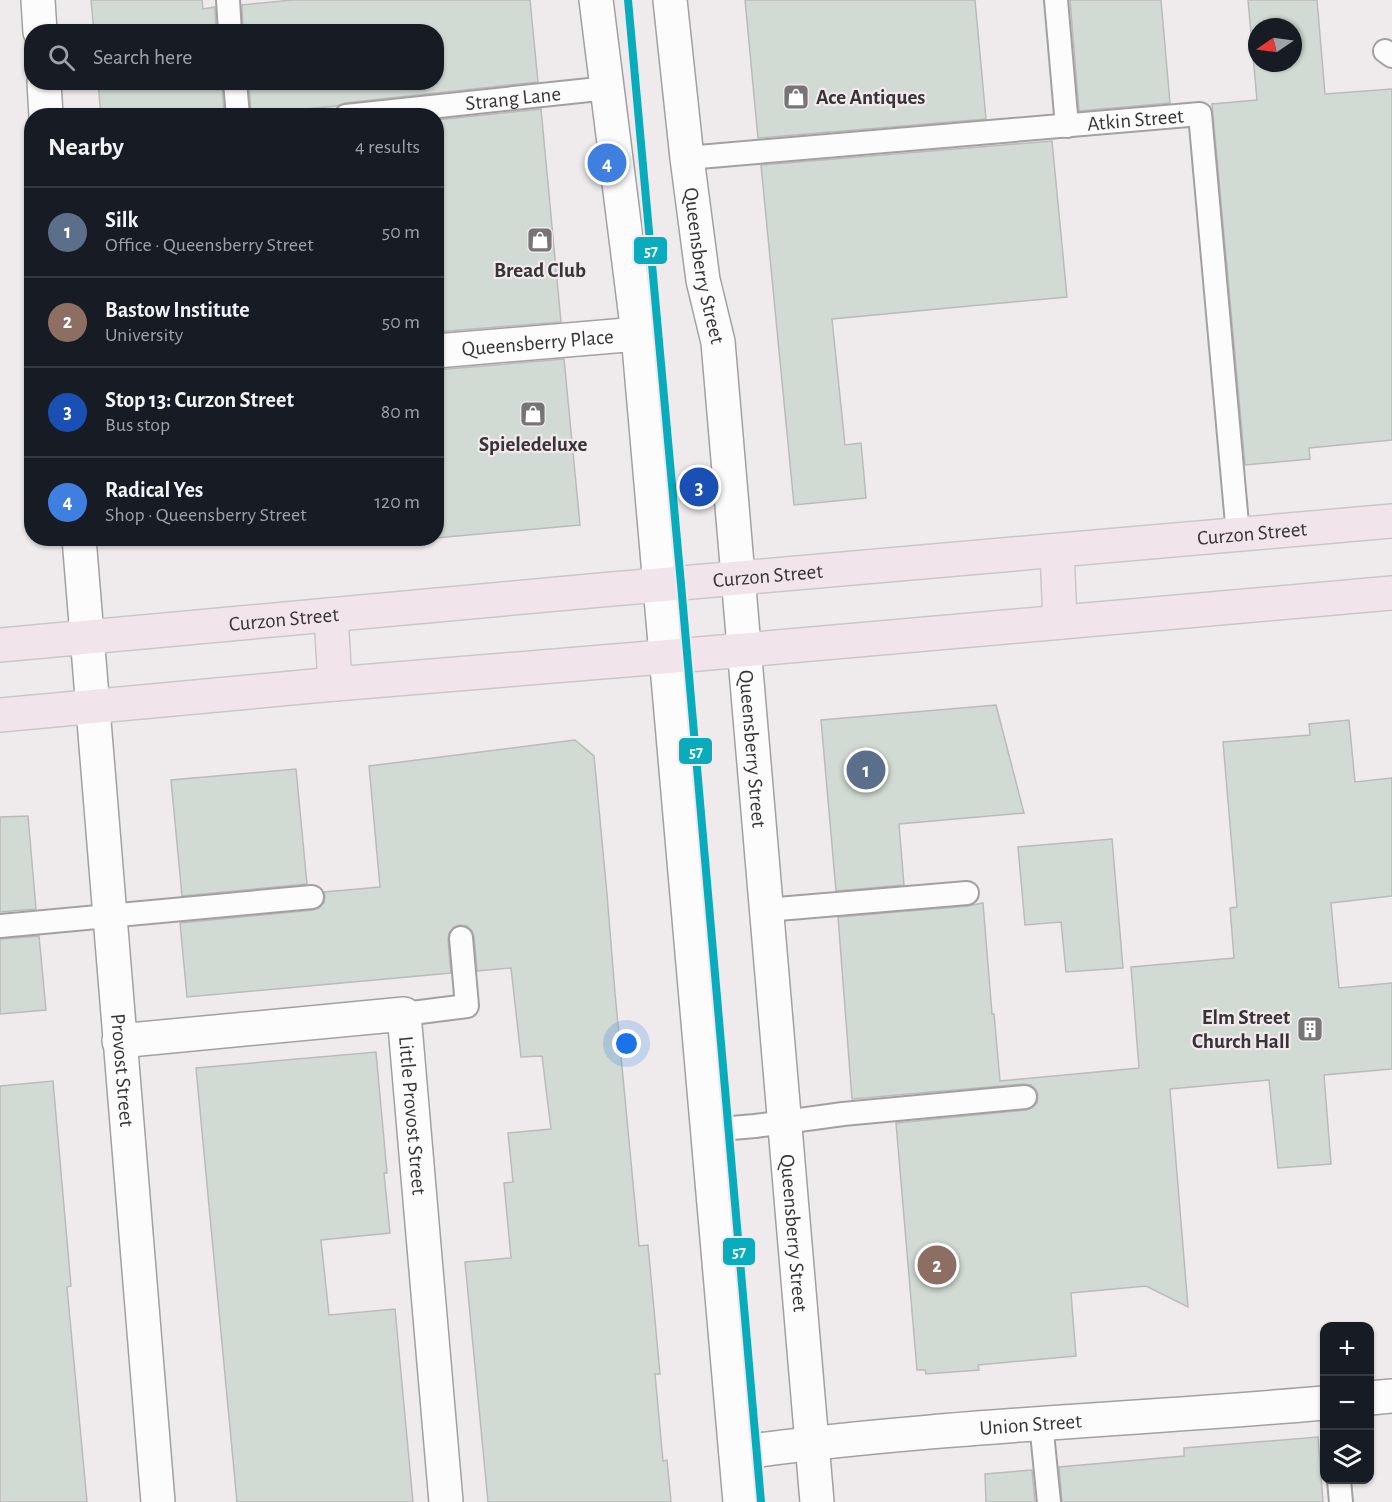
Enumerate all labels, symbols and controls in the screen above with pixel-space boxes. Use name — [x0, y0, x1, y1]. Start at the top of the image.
north arrow — [1248, 18, 1302, 72]
search box — [24, 24, 444, 90]
icon: search — [45, 41, 78, 74]
text: Search here — [93, 46, 192, 68]
shop icon: Ace Antiques — [781, 82, 811, 112]
street label: Strang Lane — [464, 83, 562, 114]
place label: Ace Antiques — [816, 87, 925, 108]
street label: Atkin Street — [1086, 105, 1185, 134]
text: Nearby — [48, 134, 124, 160]
text: 4 results — [355, 137, 420, 157]
pin: 4 — [588, 140, 626, 186]
street label: Queensberry Street — [680, 186, 729, 346]
text: Silk — [105, 209, 138, 231]
text: 1 — [64, 222, 71, 242]
text: 50 m — [382, 222, 420, 242]
shop icon: Bread Club — [525, 225, 555, 255]
text: Office · Queensberry Street — [105, 235, 314, 255]
line badge: 57 — [633, 236, 668, 265]
text: 57 — [644, 243, 658, 259]
place label: Bread Club — [494, 260, 586, 281]
text: Bastow Institute — [105, 299, 250, 321]
text: 2 — [63, 312, 72, 332]
text: 50 m — [382, 312, 420, 332]
text: University — [105, 325, 183, 345]
street label: Queensberry Place — [461, 326, 614, 359]
text: Stop 13: Curzon Street — [105, 389, 294, 411]
shop icon: Spieledeluxe — [518, 399, 548, 429]
text: 3 — [63, 402, 72, 422]
text: 80 m — [381, 402, 420, 422]
text: Bus stop — [105, 415, 170, 435]
place label: Spieledeluxe — [479, 434, 587, 455]
pin: 3 — [680, 464, 718, 510]
text: Radical Yes — [105, 479, 203, 501]
text: 4 — [62, 492, 73, 512]
text: 120 m — [374, 492, 420, 512]
text: Shop · Queensberry Street — [105, 505, 307, 525]
street label: Curzon Street — [1196, 518, 1308, 548]
street label: Curzon Street — [712, 560, 824, 591]
street label: Curzon Street — [228, 604, 340, 635]
street label: Queensberry Street — [736, 669, 770, 829]
line badge: 57 — [678, 737, 713, 765]
text: 57 — [689, 744, 703, 760]
pin: 1 — [846, 748, 886, 792]
place label: Elm Street Church Hall — [1192, 1007, 1290, 1052]
street label: Provost Street — [108, 1013, 138, 1128]
building icon: Elm Street Church Hall — [1295, 1014, 1325, 1044]
your location — [612, 1029, 641, 1058]
street label: Little Provost Street — [395, 1035, 430, 1196]
street label: Queensberry Street — [777, 1153, 811, 1313]
line badge: 57 — [722, 1237, 756, 1266]
pin: 2 — [918, 1242, 956, 1288]
text: 57 — [732, 1244, 746, 1260]
map controls — [1320, 1322, 1374, 1484]
button: + — [1320, 1322, 1374, 1376]
button: − — [1320, 1376, 1374, 1430]
street label: Union Street — [979, 1410, 1083, 1438]
button: layers — [1320, 1430, 1374, 1484]

